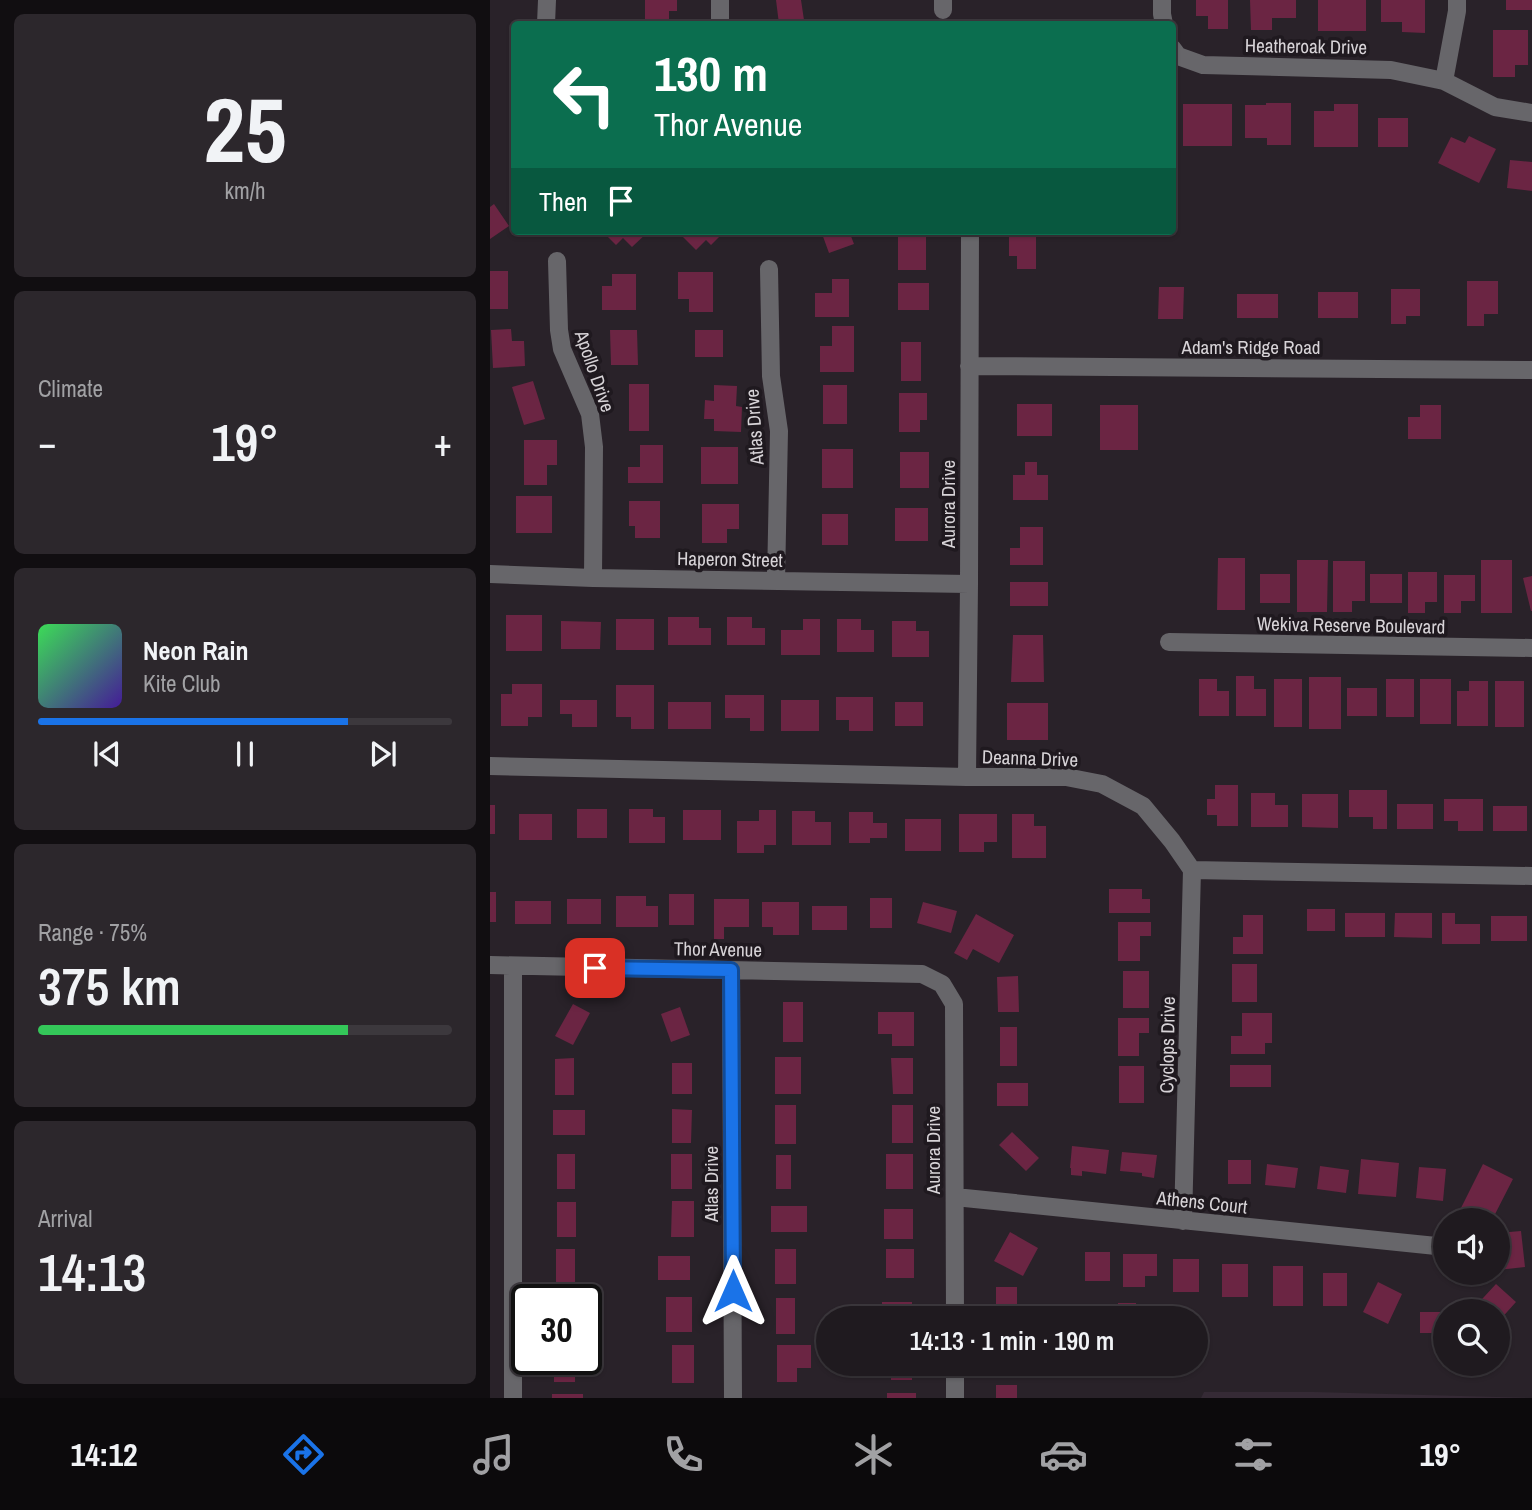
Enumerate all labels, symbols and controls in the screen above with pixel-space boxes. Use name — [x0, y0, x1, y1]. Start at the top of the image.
street label: Heatheroak Drive — [1245, 32, 1367, 60]
text: 130 m — [654, 40, 768, 106]
icon: left — [539, 49, 630, 140]
text: 25 — [204, 68, 287, 190]
text: Thor Avenue — [654, 103, 802, 146]
text: km/h — [225, 175, 265, 206]
icon: arrive — [602, 182, 640, 220]
text: Then — [539, 184, 588, 219]
street label: Apollo Drive — [569, 326, 621, 415]
street label: Adam's Ridge Road — [1181, 334, 1320, 360]
text: Climate — [38, 373, 103, 404]
street label: Atlas Drive — [738, 388, 770, 467]
text: 19° — [211, 407, 279, 477]
text: − — [38, 417, 56, 468]
text: + — [434, 417, 452, 468]
street label: Aurora Drive — [935, 460, 961, 549]
street label: Haperon Street — [677, 545, 784, 573]
street label: Wekiva Reserve Boulevard — [1257, 610, 1445, 640]
text: Neon Rain — [143, 633, 248, 668]
text: Kite Club — [143, 668, 221, 699]
icon: previous — [88, 735, 126, 773]
icon: pause — [226, 735, 264, 773]
icon: next — [364, 735, 402, 773]
street label: Deanna Drive — [982, 743, 1078, 773]
text: Range · 75% — [38, 917, 147, 948]
street label: Thor Avenue — [674, 935, 762, 963]
pin — [565, 938, 625, 998]
icon: arrive — [576, 949, 614, 987]
text: 375 km — [38, 951, 181, 1021]
street label: Cyclops Drive — [1153, 996, 1181, 1094]
street label: Aurora Drive — [920, 1106, 946, 1195]
street label: Atlas Drive — [698, 1146, 724, 1223]
street label: Athens Court — [1154, 1184, 1249, 1220]
text: Arrival — [38, 1203, 93, 1234]
map controls — [1433, 1208, 1510, 1376]
button: sound — [1433, 1208, 1510, 1285]
text: 14:13 — [38, 1237, 146, 1307]
position arrow — [696, 1254, 770, 1328]
speed limit sign: 30 — [511, 1284, 602, 1375]
button: search — [1433, 1299, 1510, 1376]
text: 14:13 · 1 min · 190 m — [910, 1323, 1114, 1358]
icon: directions — [279, 1430, 328, 1479]
icon: music — [469, 1430, 518, 1479]
icon: phone — [659, 1430, 708, 1479]
icon: climate — [849, 1430, 898, 1479]
icon: car — [1039, 1430, 1088, 1479]
icon: filters — [1229, 1430, 1278, 1479]
text: 14:12 — [71, 1433, 138, 1476]
text: 19° — [1419, 1433, 1461, 1476]

